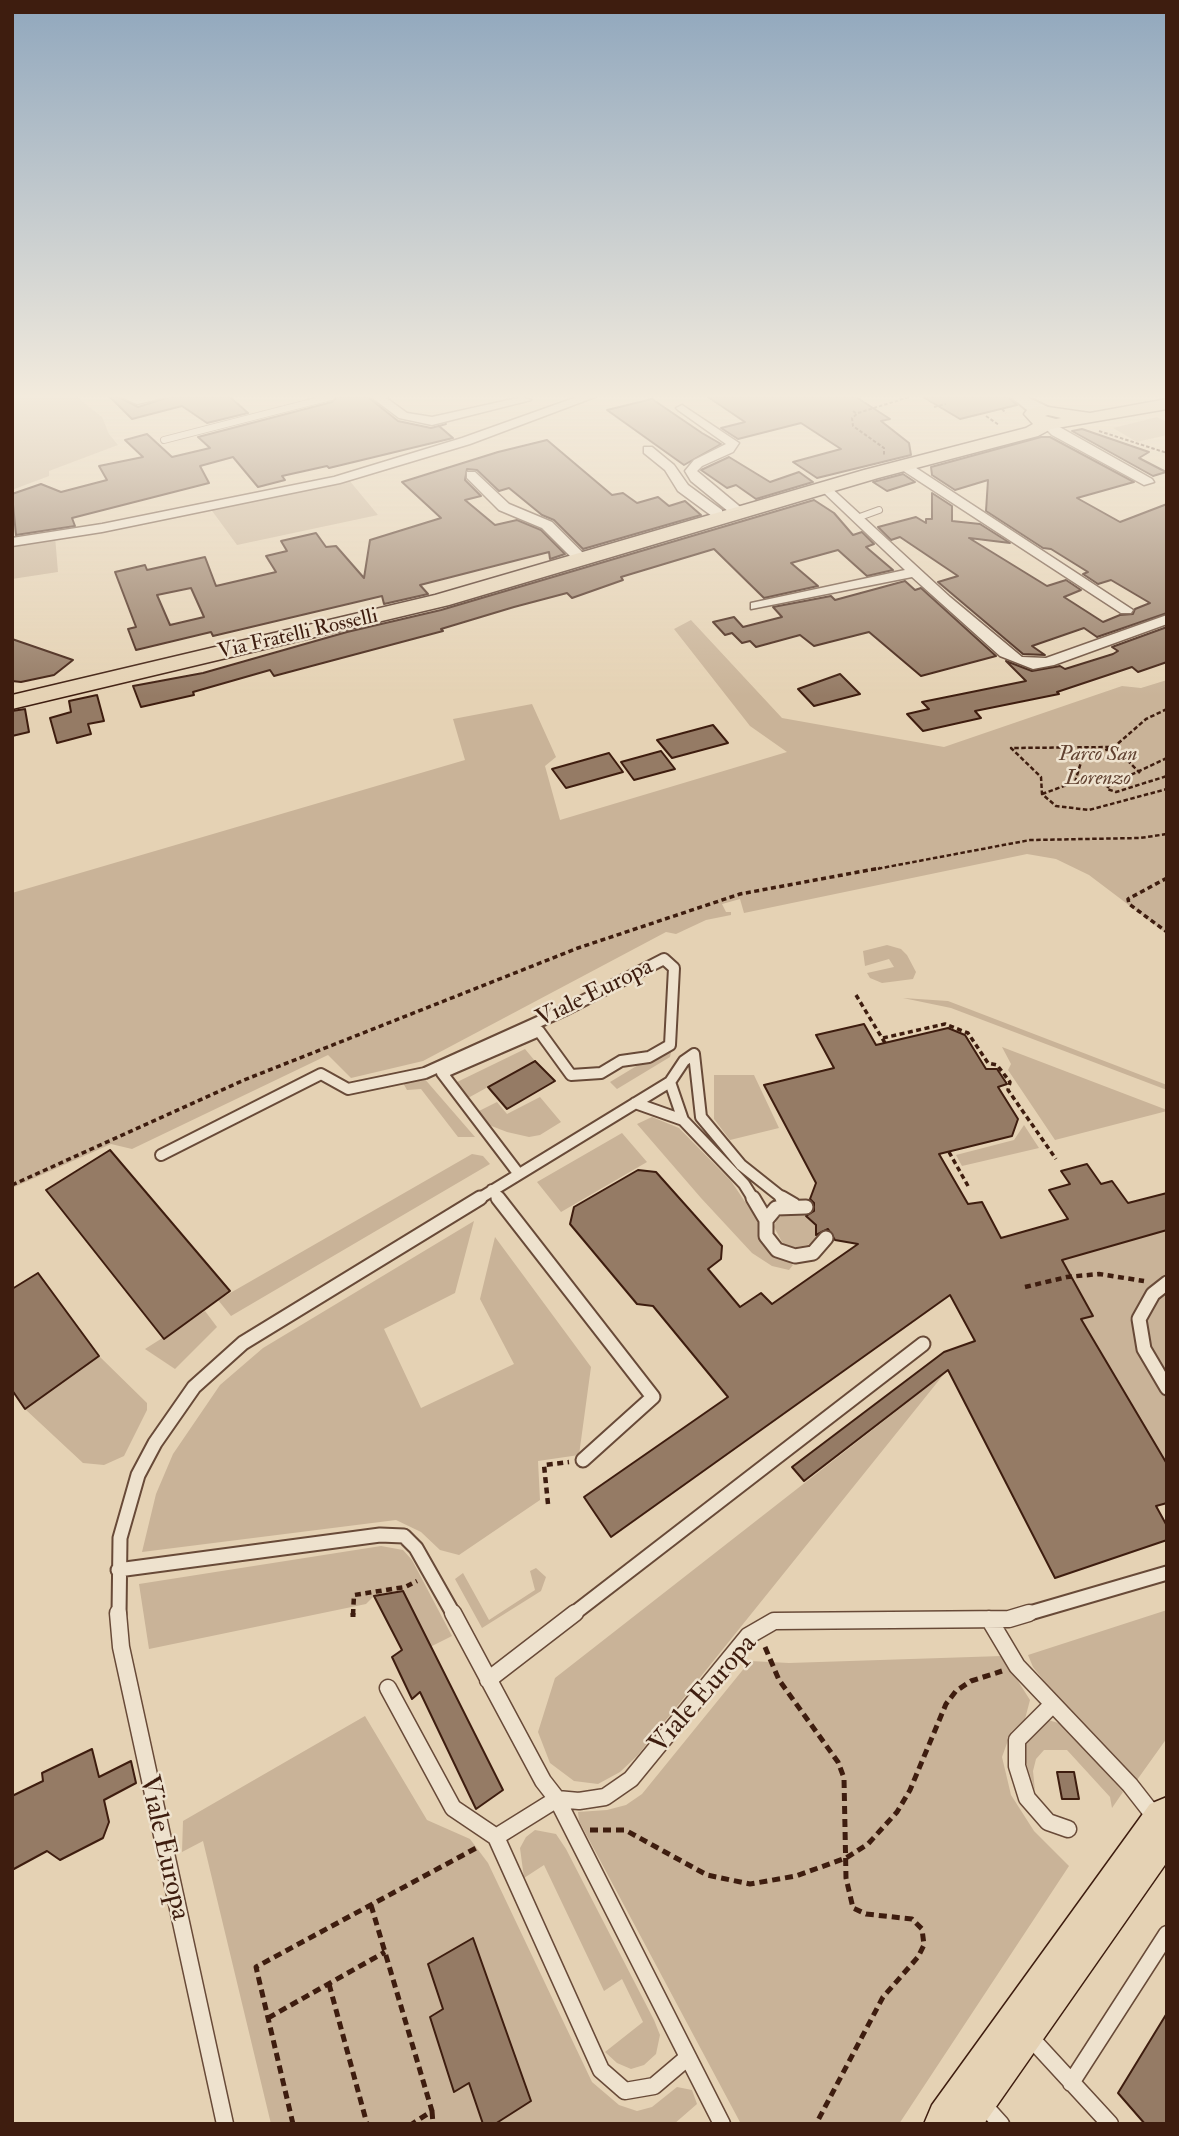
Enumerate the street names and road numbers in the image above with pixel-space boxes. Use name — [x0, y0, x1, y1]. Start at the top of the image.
street label: Via Fratelli Rosselli — [216, 604, 380, 666]
street label: Viale Europa — [532, 953, 658, 1035]
street label: Viale Europa — [643, 1628, 765, 1762]
street label: Viale Europa — [130, 1772, 196, 1924]

